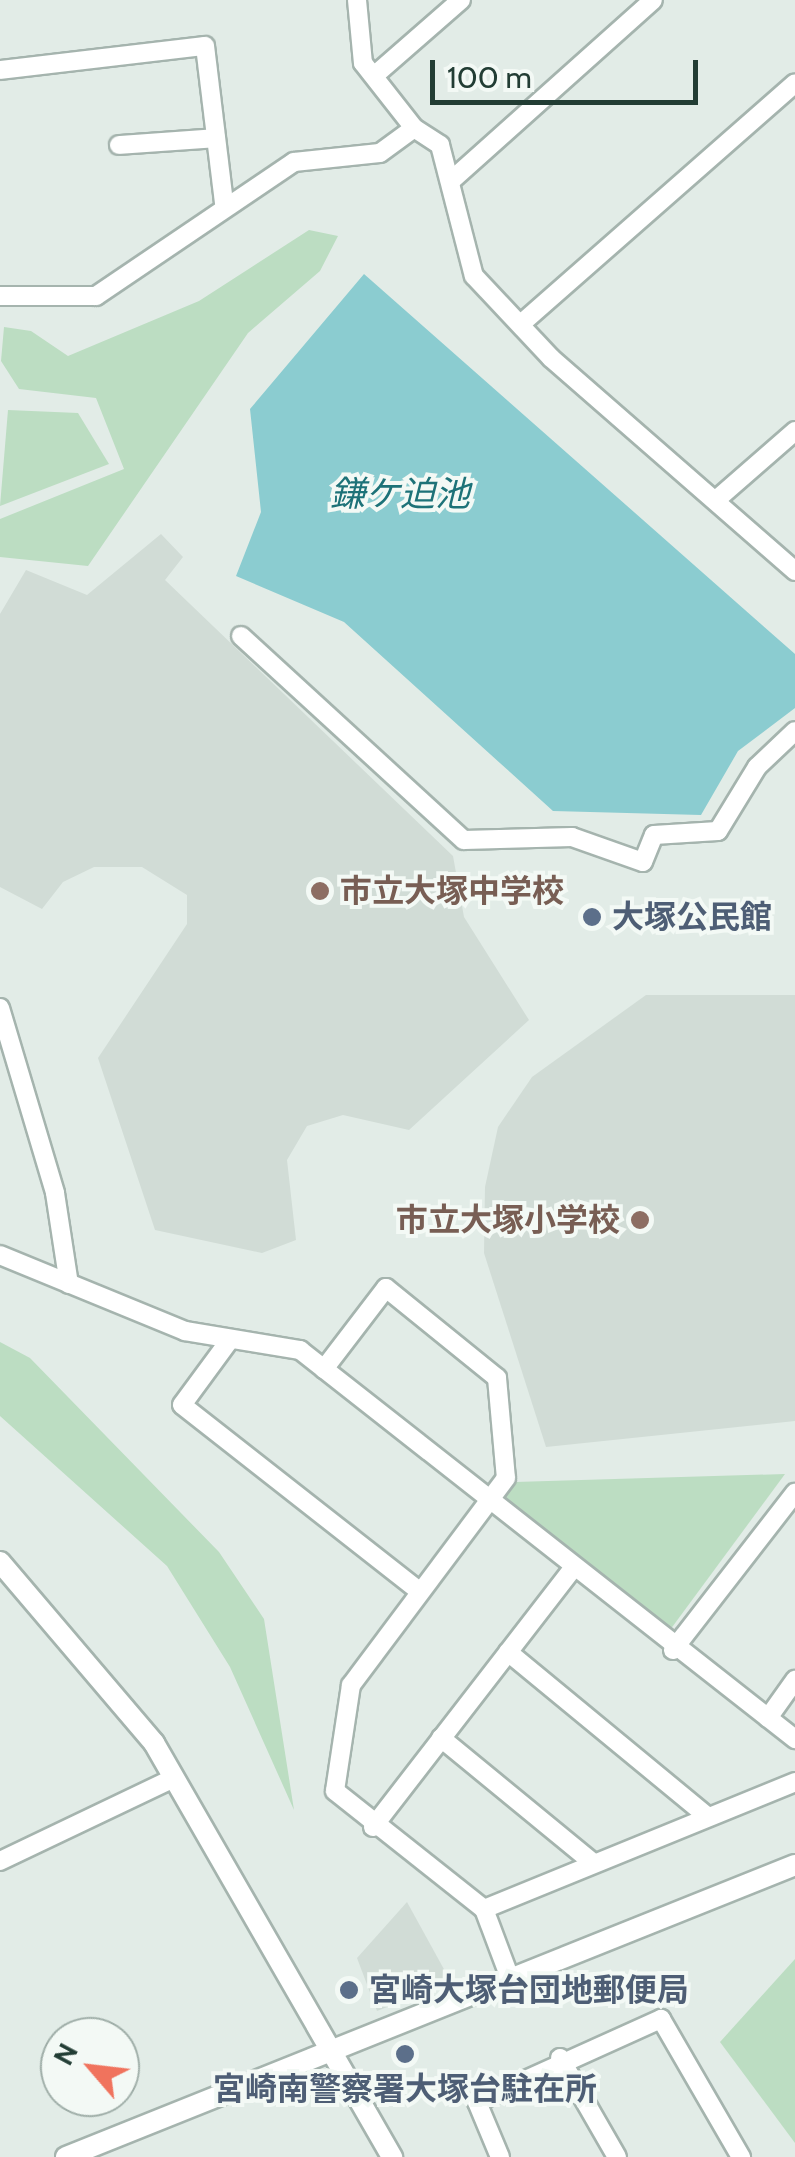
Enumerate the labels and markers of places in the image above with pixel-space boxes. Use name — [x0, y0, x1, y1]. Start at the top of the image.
place label: 市立大塚中学校 — [340, 872, 564, 910]
marker: 市立大塚中学校 — [309, 880, 331, 902]
place label: 大塚公民館 — [612, 898, 772, 936]
marker: 大塚公民館 — [581, 906, 603, 928]
place label: 市立大塚小学校 — [396, 1201, 620, 1239]
marker: 市立大塚小学校 — [629, 1209, 651, 1231]
place label: 宮崎大塚台団地郵便局 — [369, 1971, 689, 2009]
marker: 宮崎大塚台団地郵便局 — [338, 1979, 360, 2001]
marker: 宮崎南警察署大塚台駐在所 — [394, 2043, 416, 2065]
place label: 宮崎南警察署大塚台駐在所 — [213, 2070, 597, 2108]

